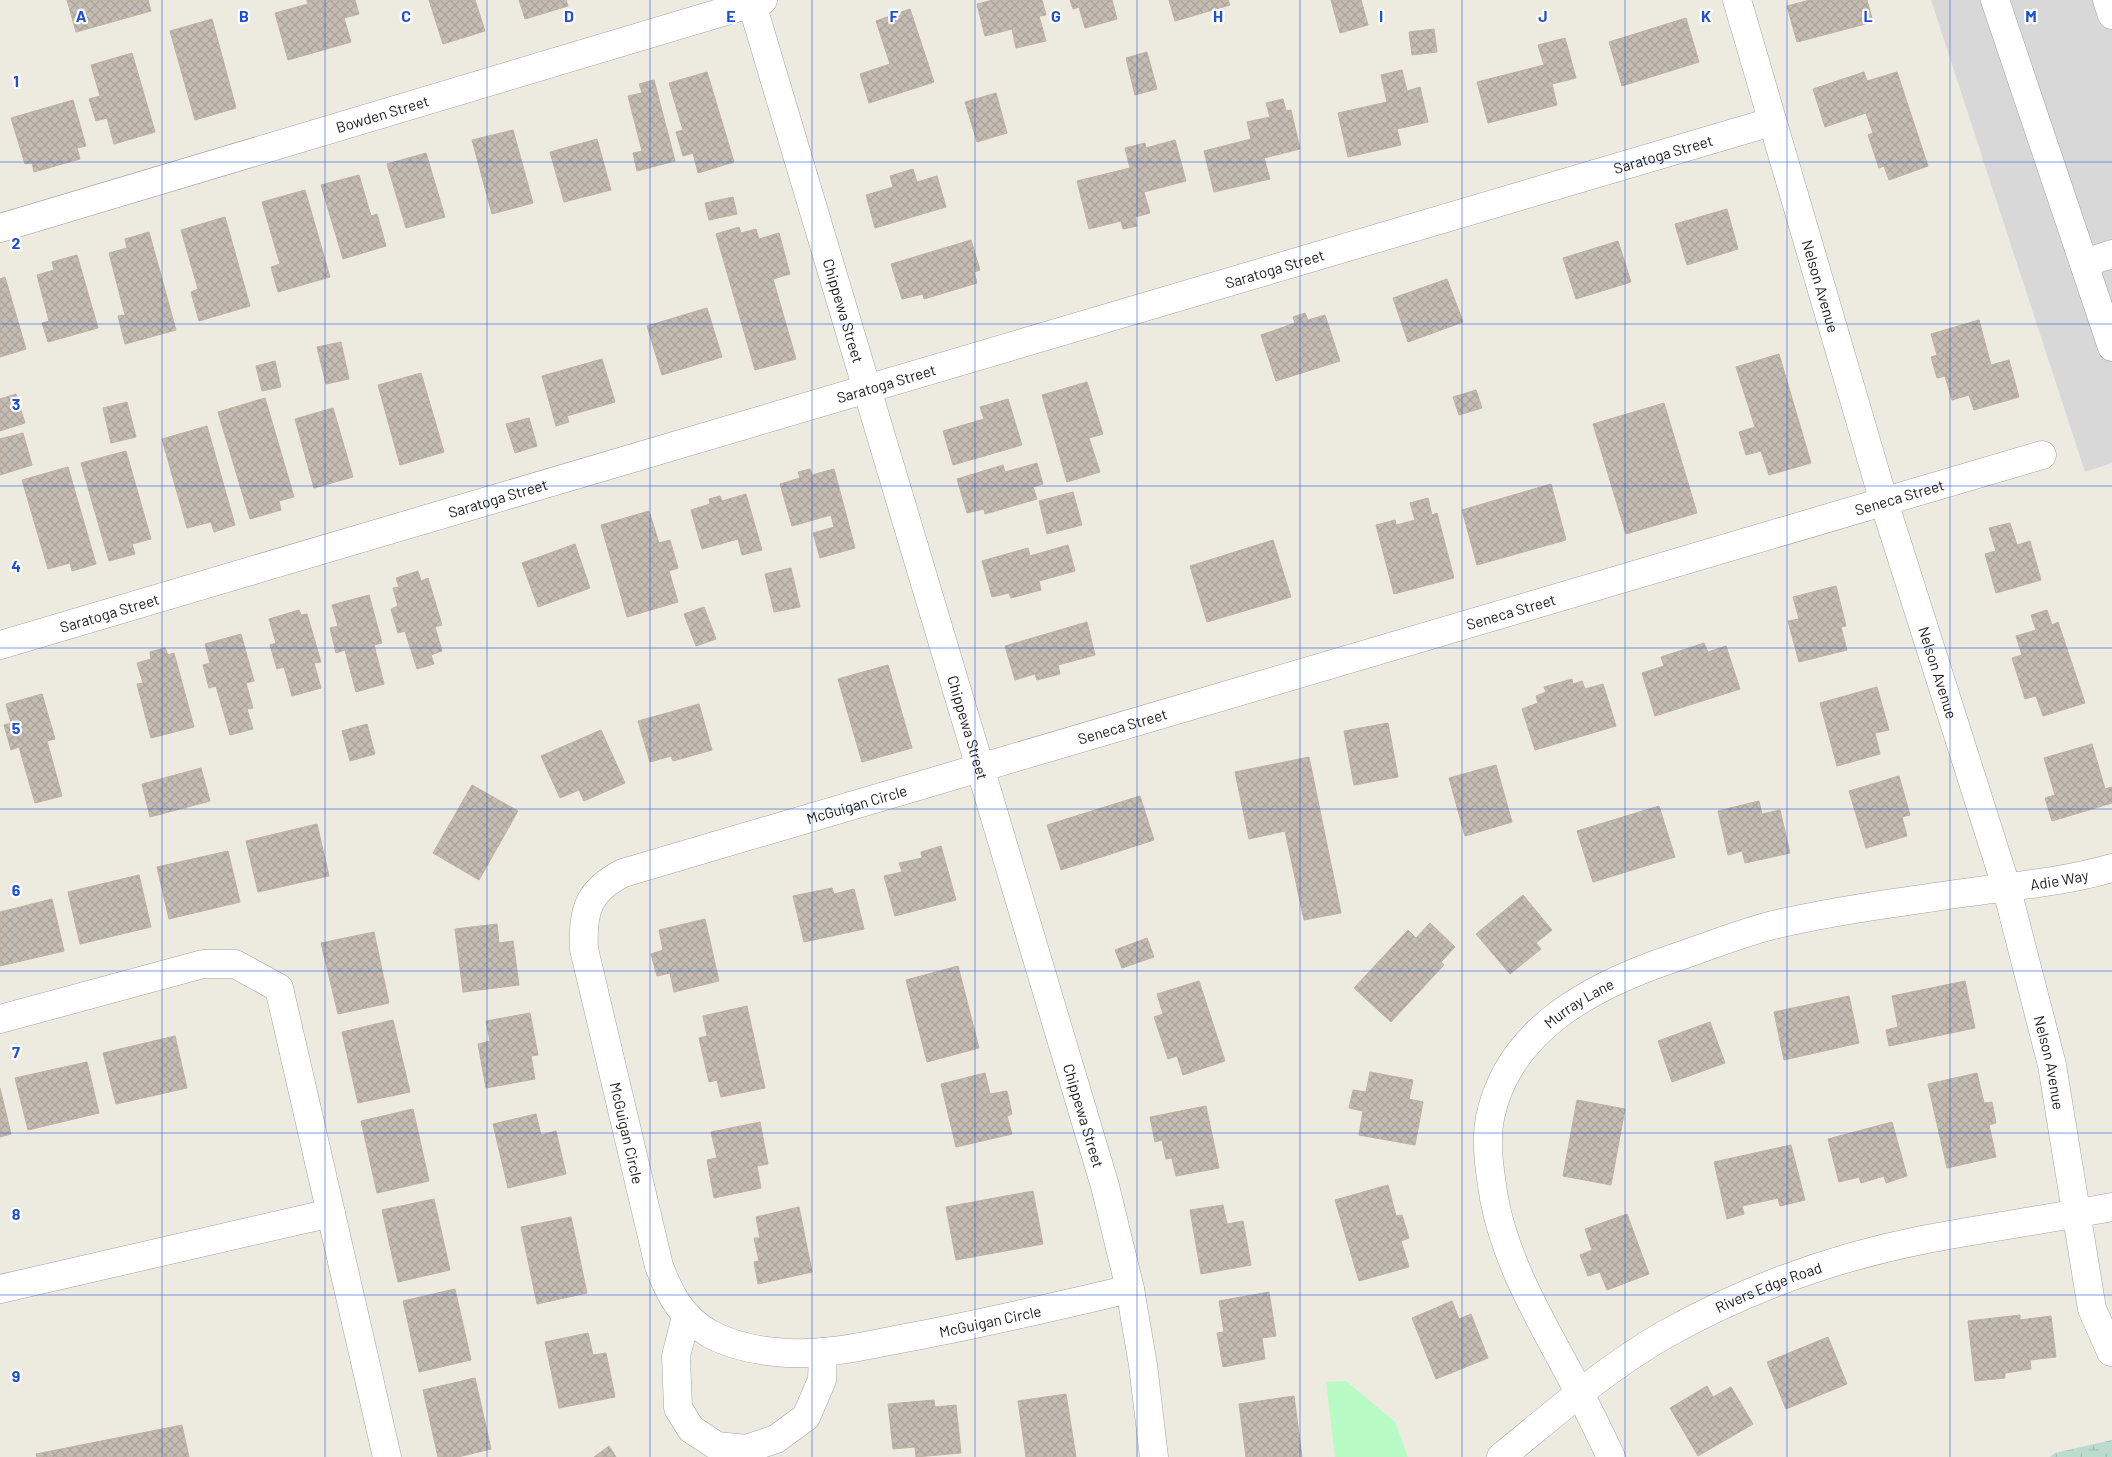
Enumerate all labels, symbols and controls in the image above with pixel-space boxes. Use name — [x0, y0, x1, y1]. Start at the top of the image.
text: A — [76, 6, 87, 25]
text: B — [239, 6, 249, 25]
text: C — [401, 6, 411, 25]
text: D — [564, 6, 574, 25]
text: E — [726, 6, 736, 25]
text: F — [890, 6, 899, 25]
text: G — [1051, 6, 1061, 25]
text: H — [1213, 6, 1223, 25]
text: I — [1379, 6, 1383, 25]
text: J — [1538, 6, 1548, 25]
text: K — [1701, 6, 1711, 25]
text: L — [1863, 6, 1873, 25]
text: M — [2025, 6, 2037, 25]
text: 1 — [13, 71, 19, 90]
street label: Bowden Street — [334, 91, 431, 136]
street label: Saratoga Street — [1611, 131, 1715, 177]
text: 2 — [12, 233, 21, 252]
street label: Nelson Avenue — [1799, 237, 1843, 334]
street label: Saratoga Street — [1223, 245, 1326, 292]
street label: Chippewa Street — [820, 256, 868, 365]
street label: Saratoga Street — [834, 360, 938, 406]
text: 3 — [12, 394, 20, 413]
street label: Saratoga Street — [446, 475, 549, 521]
street label: Seneca Street — [1853, 475, 1946, 519]
text: 4 — [11, 556, 21, 575]
street label: Saratoga Street — [58, 590, 161, 636]
street label: Seneca Street — [1464, 590, 1558, 633]
street label: Nelson Avenue — [1915, 624, 1961, 721]
street label: Chippewa Street — [944, 673, 992, 782]
street label: Seneca Street — [1076, 704, 1169, 748]
text: 5 — [12, 718, 21, 737]
street label: McGuigan Circle — [804, 781, 909, 827]
street label: Adie Way — [2029, 865, 2090, 893]
text: 6 — [12, 880, 21, 899]
street label: Murray Lane — [1540, 974, 1617, 1032]
street label: Nelson Avenue — [2031, 1014, 2068, 1111]
text: 7 — [12, 1042, 20, 1061]
street label: Chippewa Street — [1060, 1061, 1108, 1170]
street label: McGuigan Circle — [607, 1080, 647, 1186]
text: 8 — [12, 1204, 21, 1223]
street label: Rivers Edge Road — [1712, 1258, 1824, 1316]
street label: McGuigan Circle — [937, 1301, 1043, 1341]
text: 9 — [12, 1366, 20, 1385]

